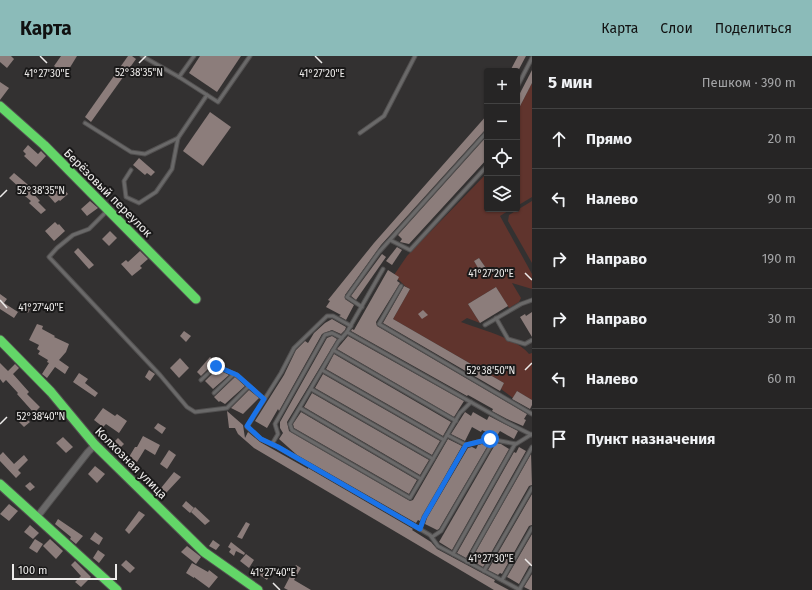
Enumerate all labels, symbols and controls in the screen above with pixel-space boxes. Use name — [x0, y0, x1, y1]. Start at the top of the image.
text: Карта — [20, 17, 72, 40]
text: Карта — [601, 20, 638, 37]
text: Слои — [660, 20, 693, 37]
text: Поделиться — [715, 20, 792, 37]
text: 52°38'35"N — [115, 67, 163, 79]
text: 41°27'30"E — [24, 68, 70, 80]
text: 41°27'20"E — [299, 68, 345, 80]
map controls — [484, 68, 520, 212]
button: + — [484, 68, 520, 104]
text: 5 мин — [548, 72, 593, 93]
text: Пешком · 390 m — [702, 75, 796, 90]
button: − — [484, 104, 520, 140]
icon: ahead — [548, 128, 570, 150]
text: Прямо — [586, 130, 632, 148]
text: 20 m — [768, 131, 796, 146]
button: locate — [484, 140, 520, 176]
street label: Берёзовый переулок — [61, 146, 156, 241]
button: layers — [484, 176, 520, 212]
text: 52°38'35"N — [17, 185, 65, 197]
icon: left — [548, 188, 570, 210]
text: Налево — [586, 190, 638, 208]
text: 90 m — [767, 191, 796, 206]
icon: right — [548, 248, 570, 270]
text: Направо — [586, 250, 647, 268]
text: 190 m — [762, 251, 796, 266]
text: 41°27'20"E — [468, 268, 514, 280]
text: 41°27'40"E — [18, 302, 64, 314]
icon: right — [548, 308, 570, 330]
text: Направо — [586, 310, 647, 328]
text: 30 m — [768, 311, 796, 326]
route end — [207, 357, 225, 375]
text: 52°38'50"N — [467, 365, 515, 377]
icon: left — [548, 368, 570, 390]
text: Налево — [586, 370, 638, 388]
text: 60 m — [767, 371, 796, 386]
text: 52°38'40"N — [17, 411, 65, 423]
street label: Колхозная улица — [92, 424, 170, 502]
icon: arrive — [548, 428, 570, 450]
route start — [481, 430, 499, 448]
text: Пункт назначения — [586, 430, 715, 448]
text: 41°27'30"E — [468, 553, 514, 565]
scale bar — [12, 562, 117, 581]
text: 100 m — [18, 564, 47, 577]
text: 41°27'40"E — [250, 567, 296, 579]

